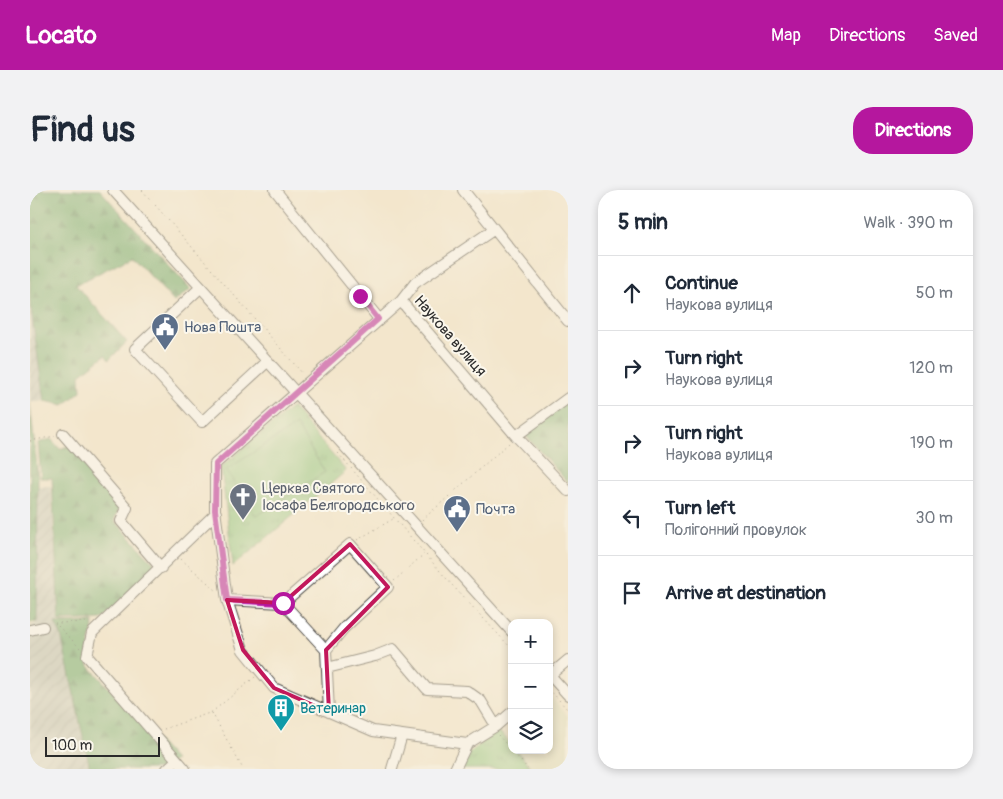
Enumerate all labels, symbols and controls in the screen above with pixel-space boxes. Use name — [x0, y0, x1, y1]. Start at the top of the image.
text: Locato — [25, 21, 97, 50]
text: Map — [771, 24, 801, 47]
text: Directions — [829, 24, 905, 47]
text: Saved — [933, 24, 978, 47]
button: Directions — [853, 107, 973, 154]
text: Find us — [30, 108, 135, 152]
text: 5 min — [618, 209, 668, 236]
text: Walk · 390 m — [864, 213, 953, 233]
text: Continue — [665, 271, 738, 295]
icon: ahead — [618, 279, 646, 307]
text: 50 m — [916, 283, 953, 303]
route end — [349, 285, 372, 308]
street label: Наукова вулиця — [410, 292, 490, 380]
text: Наукова вулиця — [665, 295, 773, 315]
public building icon: Нова Пошта — [150, 312, 180, 351]
place label: Нова Пошта — [184, 318, 261, 337]
text: Turn right — [665, 346, 743, 370]
icon: right — [618, 354, 646, 382]
text: 120 m — [909, 358, 953, 378]
text: Наукова вулиця — [665, 370, 773, 390]
text: Turn right — [665, 421, 743, 445]
icon: right — [618, 429, 646, 457]
text: 190 m — [910, 433, 953, 453]
text: Наукова вулиця — [665, 445, 773, 465]
place label: Церква Святого Іосафа Белгородського — [262, 479, 415, 515]
church icon: Церква Святого Іосафа Белгородського — [228, 482, 258, 521]
public building icon: Почта — [442, 494, 472, 533]
text: Turn left — [665, 496, 735, 520]
place label: Почта — [476, 500, 515, 519]
icon: left — [618, 504, 646, 532]
text: 30 m — [915, 508, 953, 528]
text: Полігонний провулок — [665, 520, 807, 540]
icon: arrive — [618, 579, 646, 607]
text: Arrive at destination — [665, 581, 826, 605]
route start — [272, 592, 295, 615]
map controls — [508, 619, 553, 754]
button: + — [508, 619, 553, 664]
button: − — [508, 664, 553, 709]
building icon: Ветеринар — [266, 693, 296, 732]
place label: Ветеринар — [300, 699, 366, 718]
button: layers — [508, 709, 553, 754]
scale bar — [45, 734, 160, 757]
text: 100 m — [52, 737, 92, 754]

